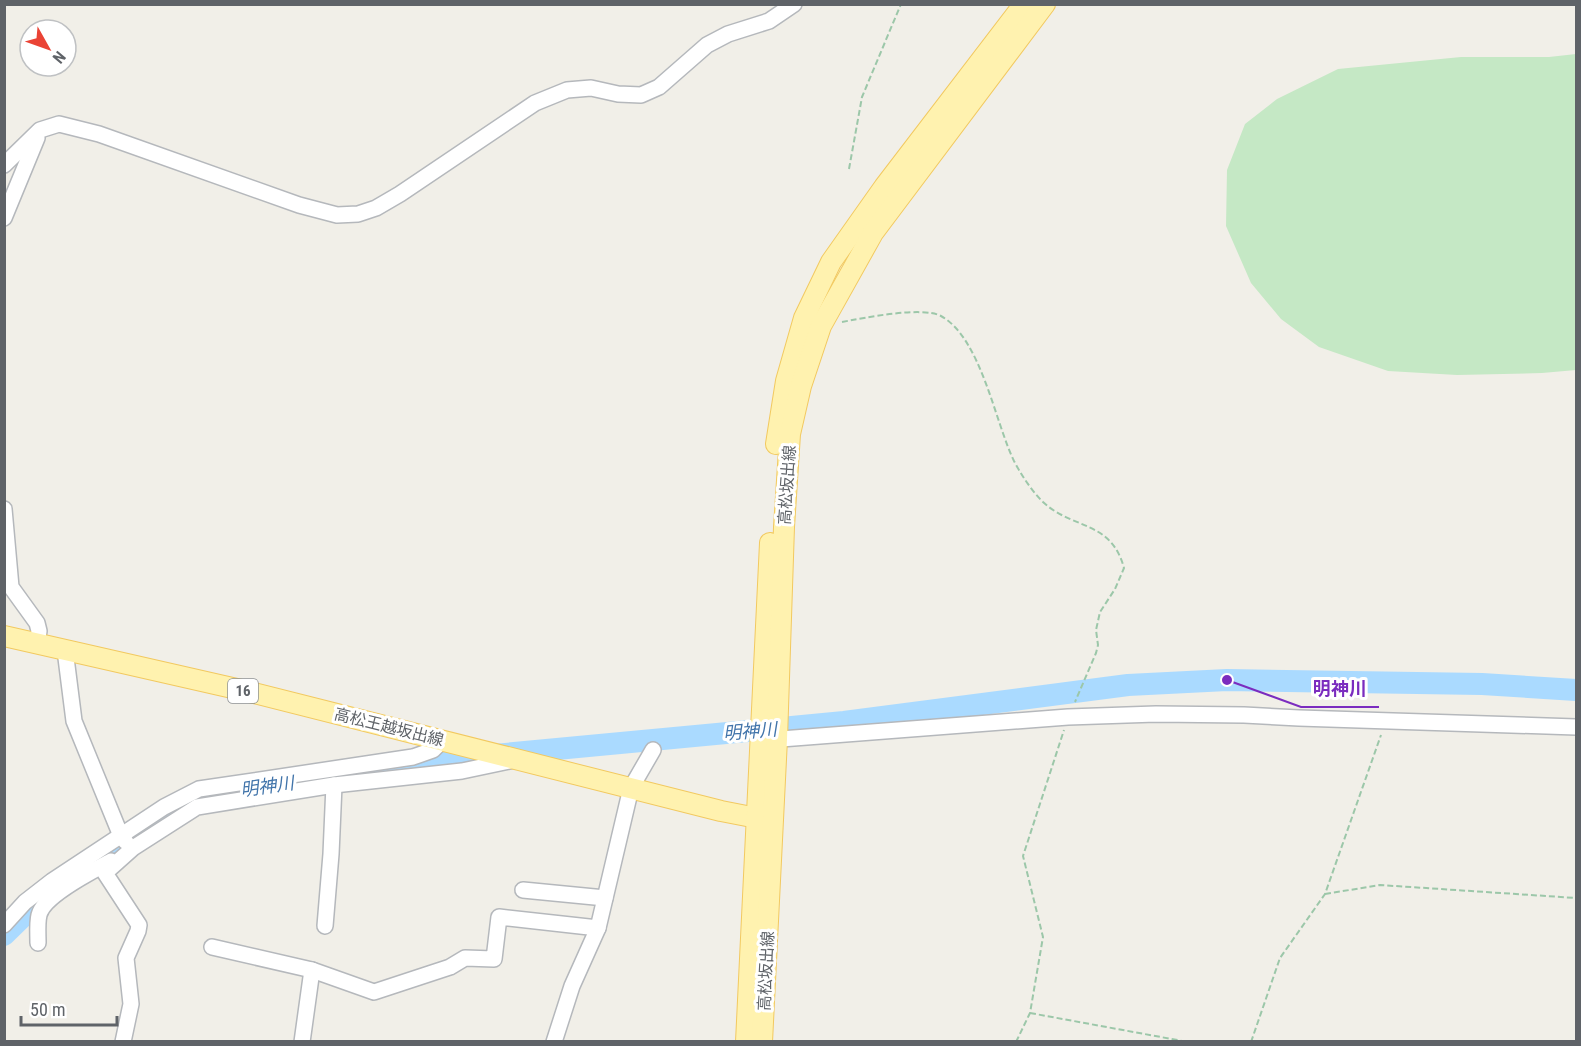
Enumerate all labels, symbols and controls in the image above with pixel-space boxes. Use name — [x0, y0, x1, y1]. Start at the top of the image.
north arrow — [18, 18, 78, 78]
text: N — [49, 47, 70, 67]
street label: 高松坂出線 — [775, 444, 799, 526]
callout: 明神川 — [1301, 671, 1379, 707]
text: 明神川 — [1313, 678, 1367, 699]
road number: 16 — [228, 679, 258, 703]
street label: 高松王越坂出線 — [332, 704, 446, 750]
water label: 明神川 — [722, 718, 780, 744]
water label: 明神川 — [239, 772, 297, 800]
street label: 高松坂出線 — [754, 931, 778, 1011]
scale bar — [21, 989, 117, 1027]
text: 50 m — [30, 999, 65, 1020]

